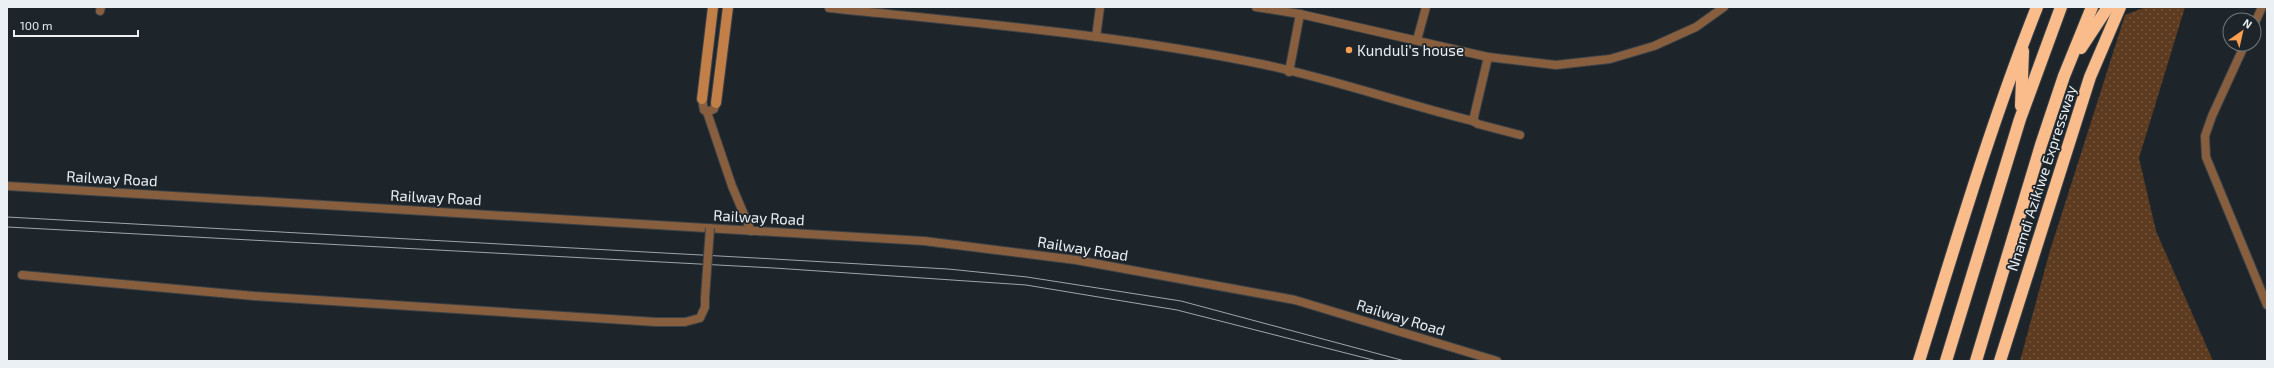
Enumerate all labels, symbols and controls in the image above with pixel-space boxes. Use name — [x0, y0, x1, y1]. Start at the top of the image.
scale bar — [14, 12, 138, 38]
north arrow — [2222, 12, 2262, 52]
text: N — [2241, 16, 2255, 31]
text: 100 m — [20, 18, 52, 32]
place label: Kunduli's house — [1357, 41, 1464, 59]
marker: Kunduli's house — [1344, 45, 1354, 55]
street label: Nnamdi Azikiwe Expressway — [2002, 83, 2080, 273]
street label: Railway Road — [66, 167, 158, 189]
street label: Railway Road — [390, 186, 482, 208]
street label: Railway Road — [713, 206, 805, 228]
street label: Railway Road — [1036, 232, 1130, 264]
street label: Railway Road — [1355, 295, 1447, 339]

